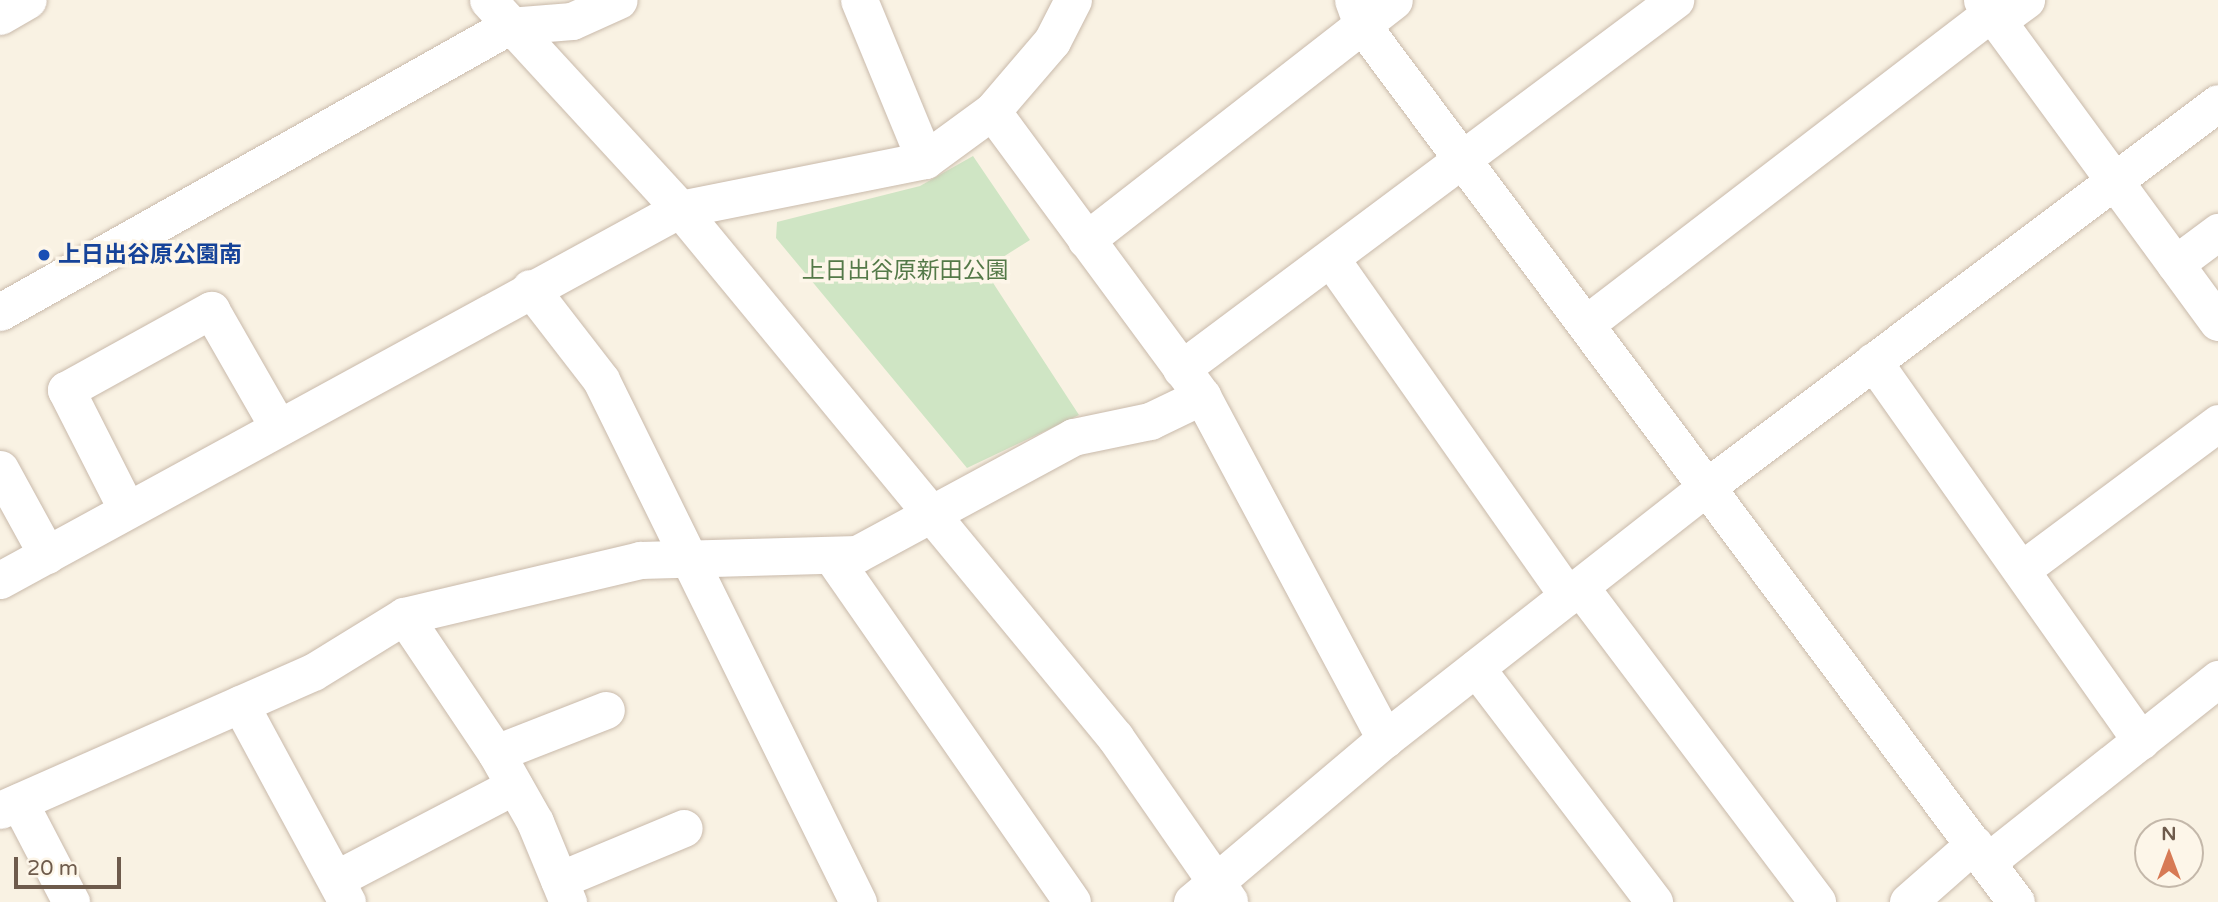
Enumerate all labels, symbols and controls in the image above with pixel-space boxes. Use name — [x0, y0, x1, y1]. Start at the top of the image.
place label: 上日出谷原公園南 — [58, 241, 242, 269]
marker: 上日出谷原公園南 — [36, 247, 52, 263]
park label: 上日出谷原新田公園 — [802, 257, 1008, 285]
north arrow — [2134, 818, 2204, 888]
text: N — [2161, 823, 2177, 845]
scale bar — [18, 842, 124, 886]
text: 20 m — [27, 856, 78, 881]

